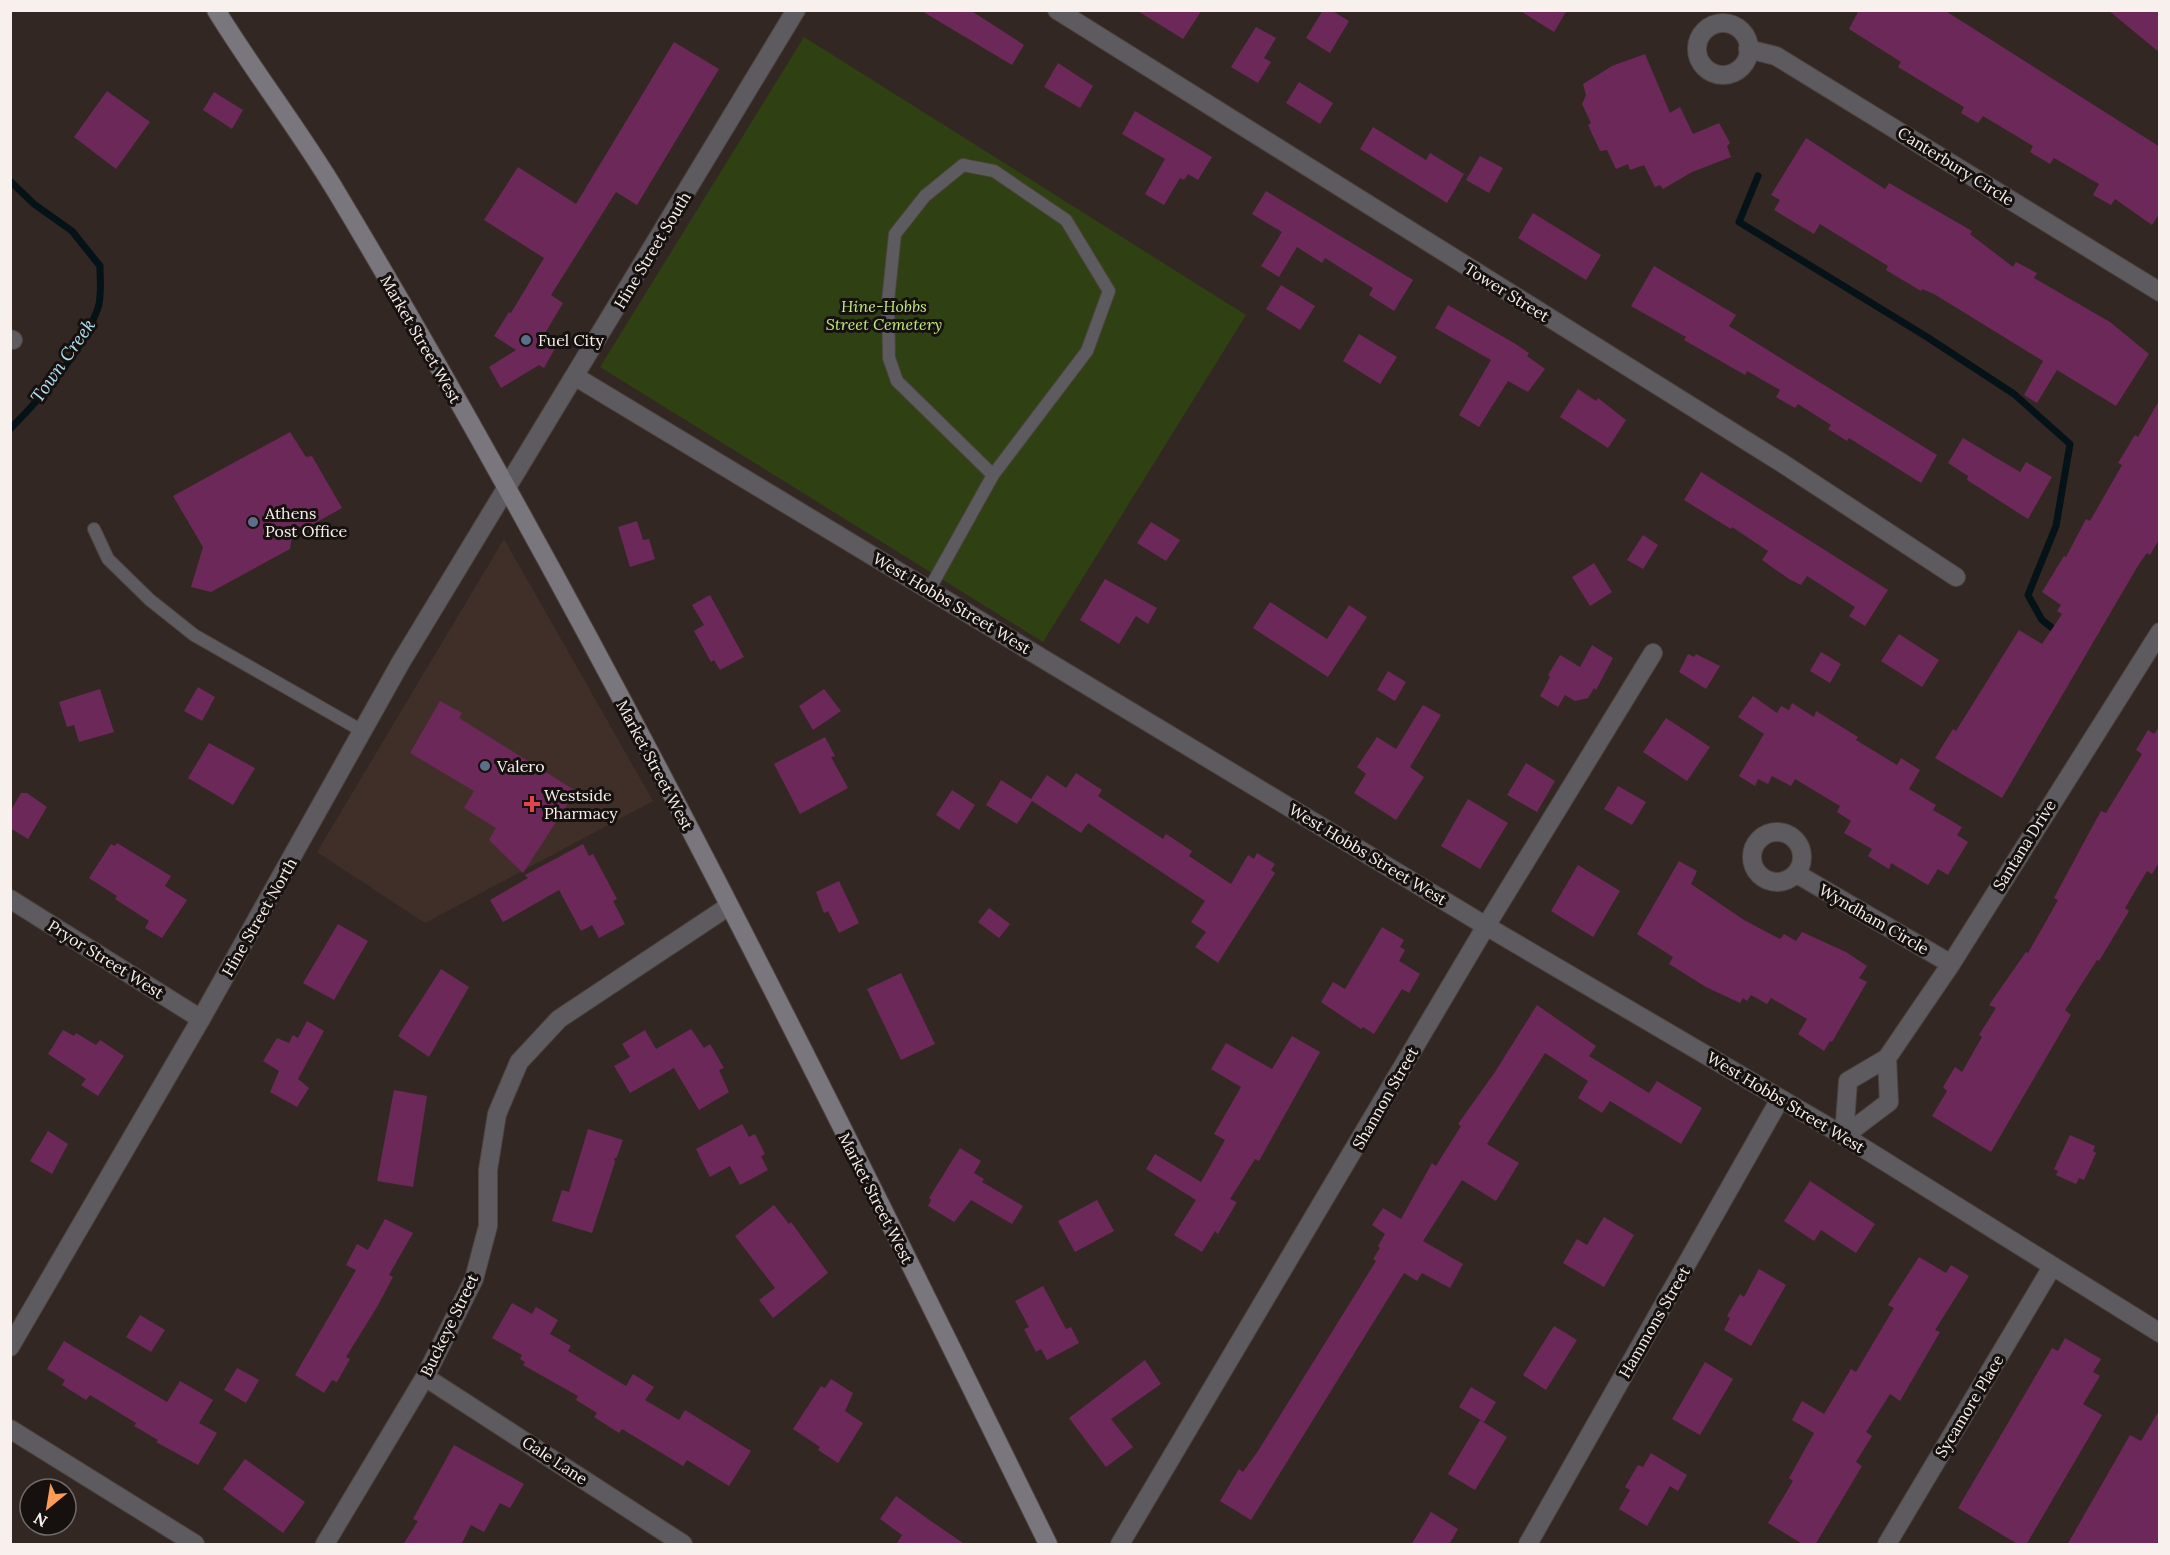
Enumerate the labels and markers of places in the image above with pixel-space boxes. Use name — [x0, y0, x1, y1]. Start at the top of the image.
place label: Fuel City — [538, 330, 605, 350]
marker: Fuel City — [519, 333, 533, 347]
place label: Athens Post Office — [264, 503, 347, 541]
marker: Athens Post Office — [246, 515, 260, 529]
place label: Valero — [496, 756, 545, 776]
marker: Valero — [478, 759, 492, 773]
place label: Westside Pharmacy — [544, 785, 618, 823]
marker: Westside Pharmacy — [525, 797, 539, 811]

